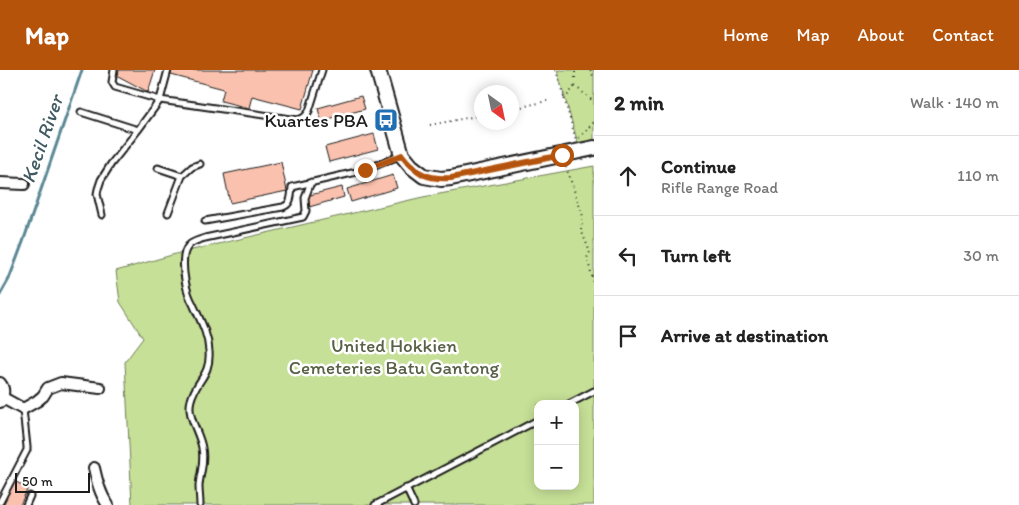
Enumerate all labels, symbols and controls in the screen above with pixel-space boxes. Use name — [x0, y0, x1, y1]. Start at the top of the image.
text: Map — [25, 21, 69, 50]
text: Home — [723, 24, 769, 46]
text: Map — [797, 24, 830, 46]
text: About — [858, 24, 904, 46]
text: Contact — [932, 24, 994, 46]
north arrow — [474, 85, 519, 130]
water label: Kecil River — [16, 90, 69, 186]
text: 2 min — [614, 90, 664, 115]
text: Walk · 140 m — [910, 93, 999, 112]
bus stop icon: Kuartes PBA — [373, 107, 399, 133]
place label: Kuartes PBA — [265, 109, 368, 132]
route start — [551, 144, 574, 167]
text: Continue — [661, 155, 736, 178]
route end — [354, 159, 377, 182]
icon: ahead — [614, 162, 642, 190]
text: 110 m — [957, 166, 999, 185]
text: Rifle Range Road — [661, 178, 778, 197]
icon: left — [614, 242, 642, 270]
text: Turn left — [661, 244, 731, 267]
text: 30 m — [963, 246, 999, 265]
icon: arrive — [614, 322, 642, 350]
text: Arrive at destination — [661, 324, 828, 347]
park label: United Hokkien Cemeteries Batu Gantong — [289, 334, 500, 379]
map controls — [534, 400, 579, 490]
button: + — [534, 400, 579, 445]
button: − — [534, 445, 579, 490]
scale bar — [15, 470, 90, 493]
text: 50 m — [22, 473, 53, 490]

